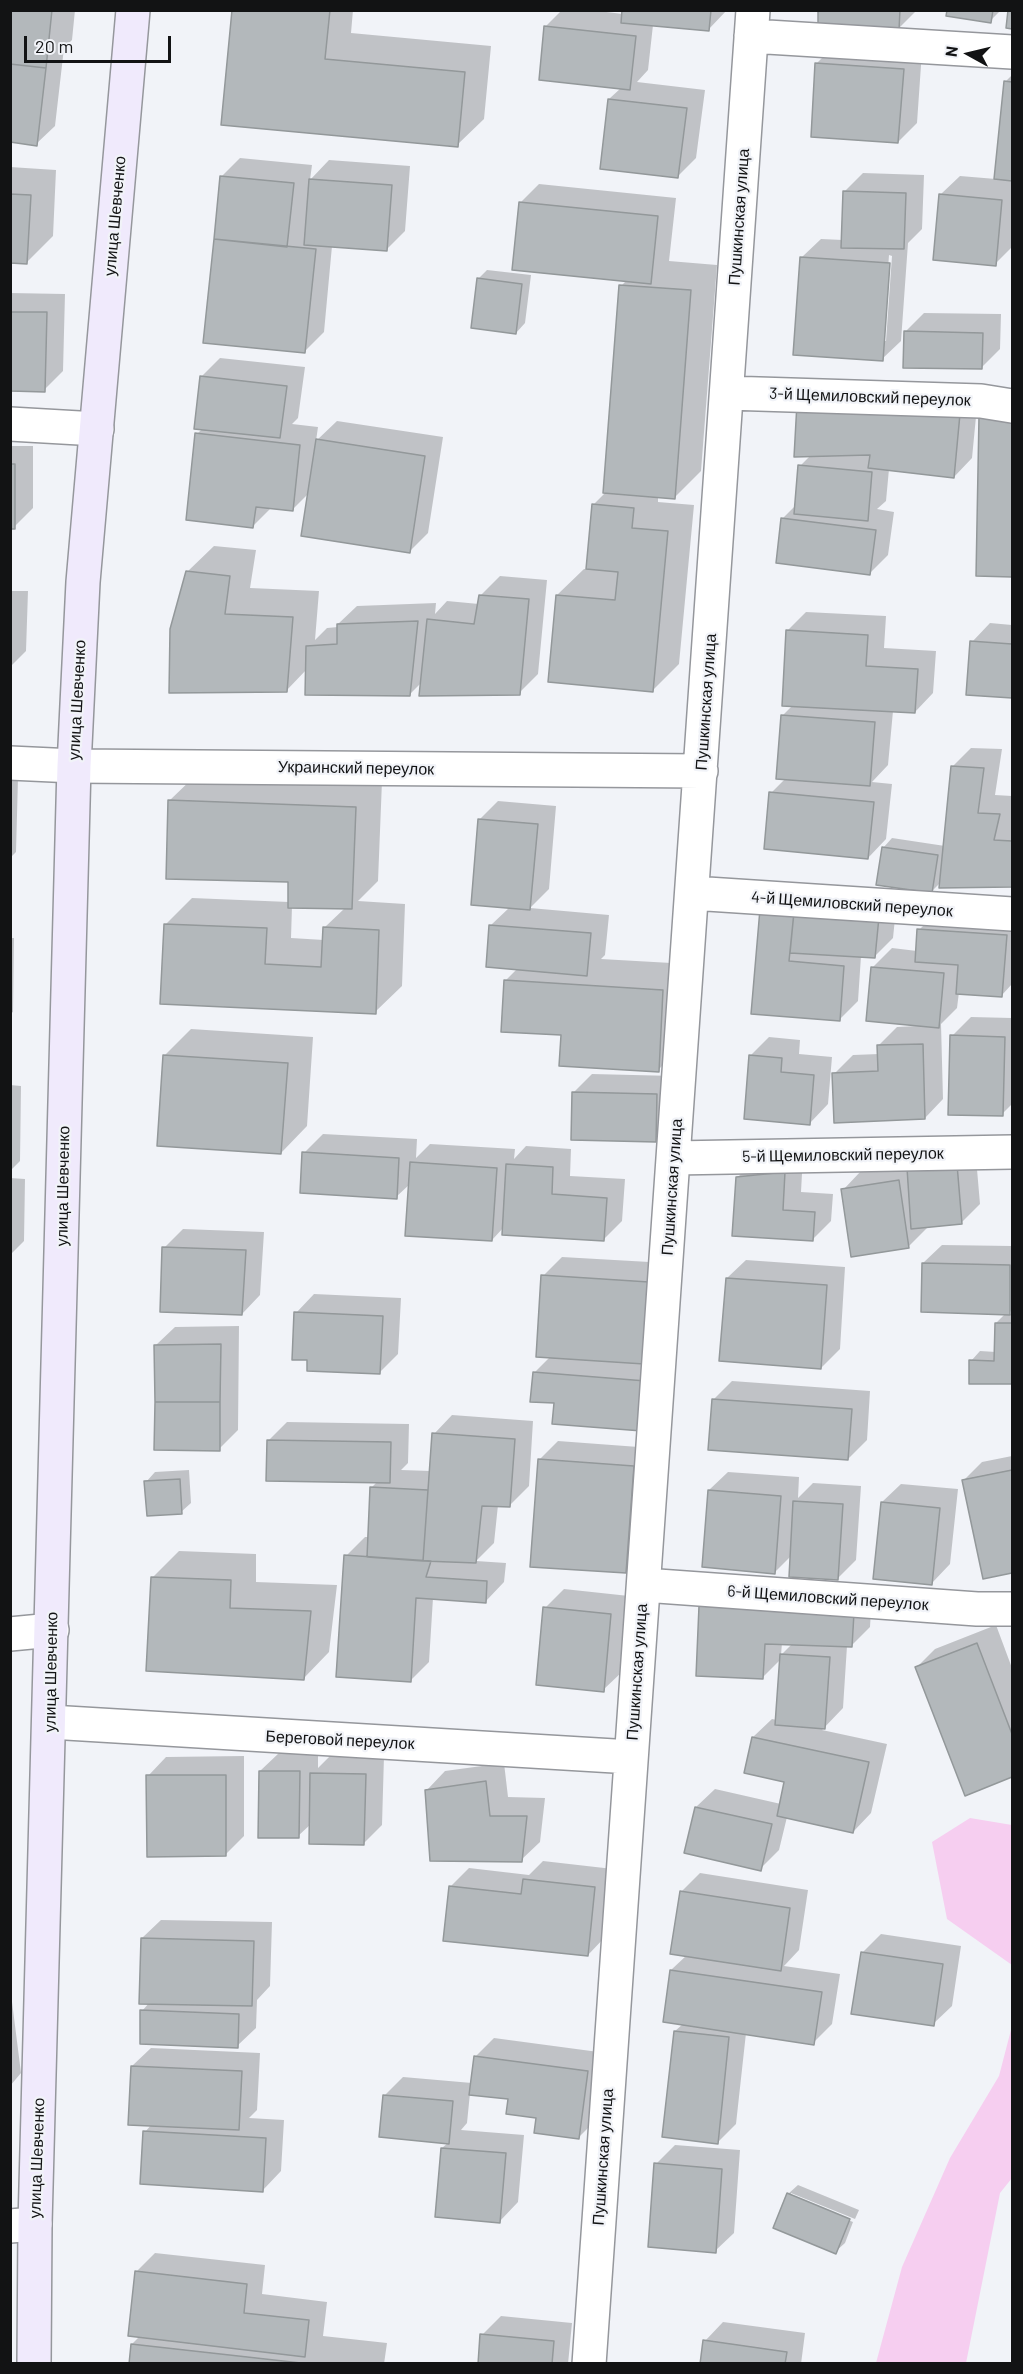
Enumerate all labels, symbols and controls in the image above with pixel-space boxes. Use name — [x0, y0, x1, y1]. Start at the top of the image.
scale bar — [27, 24, 174, 62]
north arrow — [939, 24, 999, 84]
text: 20 m — [35, 35, 73, 57]
text: N — [941, 45, 961, 58]
street label: Пушкинская улица — [725, 148, 753, 286]
street label: улица Шевченко — [100, 155, 130, 277]
street label: 3-й Щемиловский переулок — [769, 384, 971, 410]
street label: Пушкинская улица — [692, 633, 720, 771]
street label: улица Шевченко — [64, 639, 90, 761]
street label: Украинский переулок — [278, 757, 434, 779]
street label: 4-й Щемиловский переулок — [751, 887, 953, 921]
street label: Пушкинская улица — [658, 1118, 686, 1256]
street label: улица Шевченко — [52, 1126, 74, 1246]
street label: 5-й Щемиловский переулок — [742, 1144, 944, 1166]
street label: 6-й Щемиловский переулок — [727, 1581, 929, 1615]
street label: Пушкинская улица — [623, 1603, 651, 1741]
street label: улица Шевченко — [40, 1612, 62, 1732]
street label: Береговой переулок — [265, 1727, 415, 1753]
street label: Пушкинская улица — [589, 2088, 617, 2226]
street label: улица Шевченко — [25, 2097, 49, 2219]

